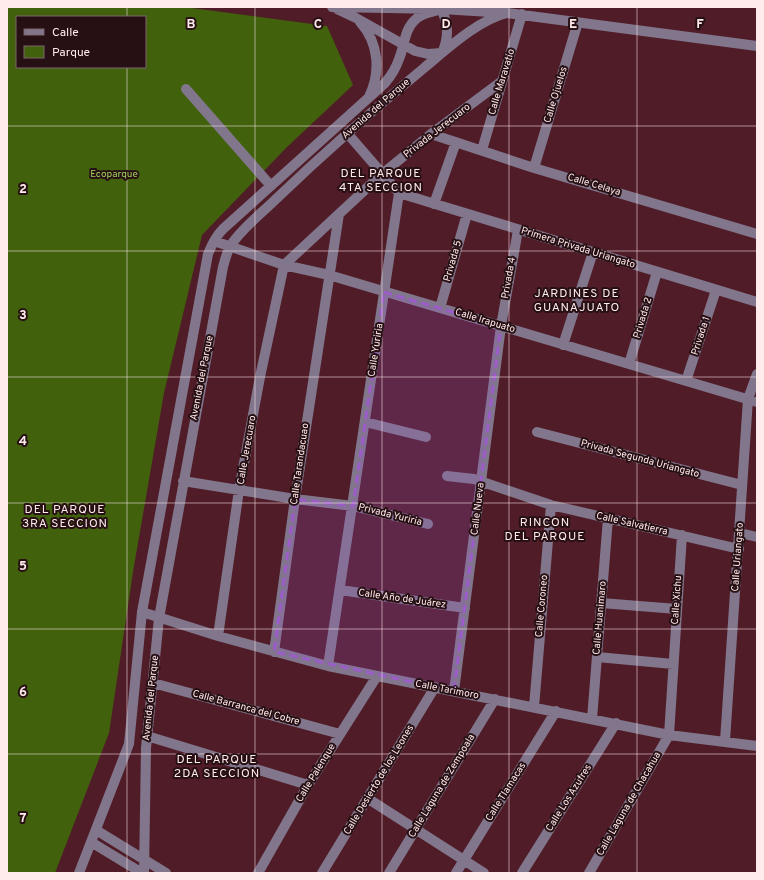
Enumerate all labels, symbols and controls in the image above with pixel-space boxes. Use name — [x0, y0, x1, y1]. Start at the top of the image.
legend — [16, 16, 146, 68]
text: B — [187, 17, 196, 33]
text: C — [314, 17, 322, 33]
text: D — [441, 17, 451, 33]
text: E — [569, 17, 577, 33]
text: F — [696, 17, 704, 33]
text: Calle — [52, 25, 79, 41]
text: Parque — [52, 45, 90, 61]
street label: Calle Maravatio — [486, 47, 518, 117]
street label: Calle Ojuelos — [541, 65, 571, 125]
street label: Avenida del Parque — [339, 76, 413, 142]
street label: Privada Jerecuaro — [401, 101, 473, 161]
district label: DEL PARQUE 4TA SECCION — [339, 166, 423, 196]
park label: Ecoparque — [90, 168, 138, 181]
street label: Calle Celaya — [566, 171, 622, 199]
text: 2 — [19, 182, 27, 198]
street label: Primera Privada Uriangato — [519, 224, 637, 272]
street label: Privada 5 — [441, 239, 465, 283]
street label: Privada 4 — [499, 256, 519, 300]
district label: JARDINES DE GUANAJUATO — [534, 286, 620, 316]
street label: Privada 2 — [631, 296, 655, 340]
street label: Calle Irapuato — [453, 306, 517, 336]
text: 3 — [19, 308, 27, 324]
street label: Privada 1 — [689, 315, 713, 357]
street label: Calle Yuriria — [365, 322, 387, 378]
street label: Avenida del Parque — [187, 335, 217, 421]
street label: Calle Jerecuaro — [235, 414, 260, 486]
street label: Calle Tarandacuao — [288, 422, 312, 506]
text: 4 — [19, 434, 27, 450]
street label: Privada Segunda Uriangato — [579, 437, 701, 481]
street label: Calle Nueva — [468, 482, 488, 536]
street label: Privada Yuriria — [357, 501, 423, 529]
district label: DEL PARQUE 3RA SECCION — [22, 502, 108, 532]
street label: Calle Salvatierra — [595, 509, 669, 539]
district label: RINCON DEL PARQUE — [505, 515, 585, 545]
street label: Calle Uriangato — [729, 522, 747, 592]
text: 5 — [19, 559, 27, 575]
street label: Calle Coroneo — [533, 574, 551, 638]
street label: Calle Xichu — [669, 575, 685, 625]
street label: Calle Huanimaro — [590, 580, 610, 655]
street label: Calle Año de Juárez — [357, 586, 447, 612]
street label: Avenida del Parque — [140, 655, 162, 741]
street label: Calle Tarimoro — [414, 677, 480, 703]
text: 6 — [19, 685, 27, 701]
street label: Calle Barranca del Cobre — [191, 687, 301, 729]
street label: Calle Desierto de los Leones — [341, 722, 417, 837]
street label: Calle Laguna de Zempoala — [406, 732, 478, 840]
street label: Calle Palenque — [293, 741, 339, 805]
street label: Calle Laguna de Chacahua — [594, 750, 664, 858]
district label: DEL PARQUE 2DA SECCION — [174, 752, 260, 782]
street label: Calle Tlamacas — [483, 760, 529, 824]
street label: Calle Los Azufres — [543, 762, 595, 834]
text: 7 — [20, 811, 27, 827]

